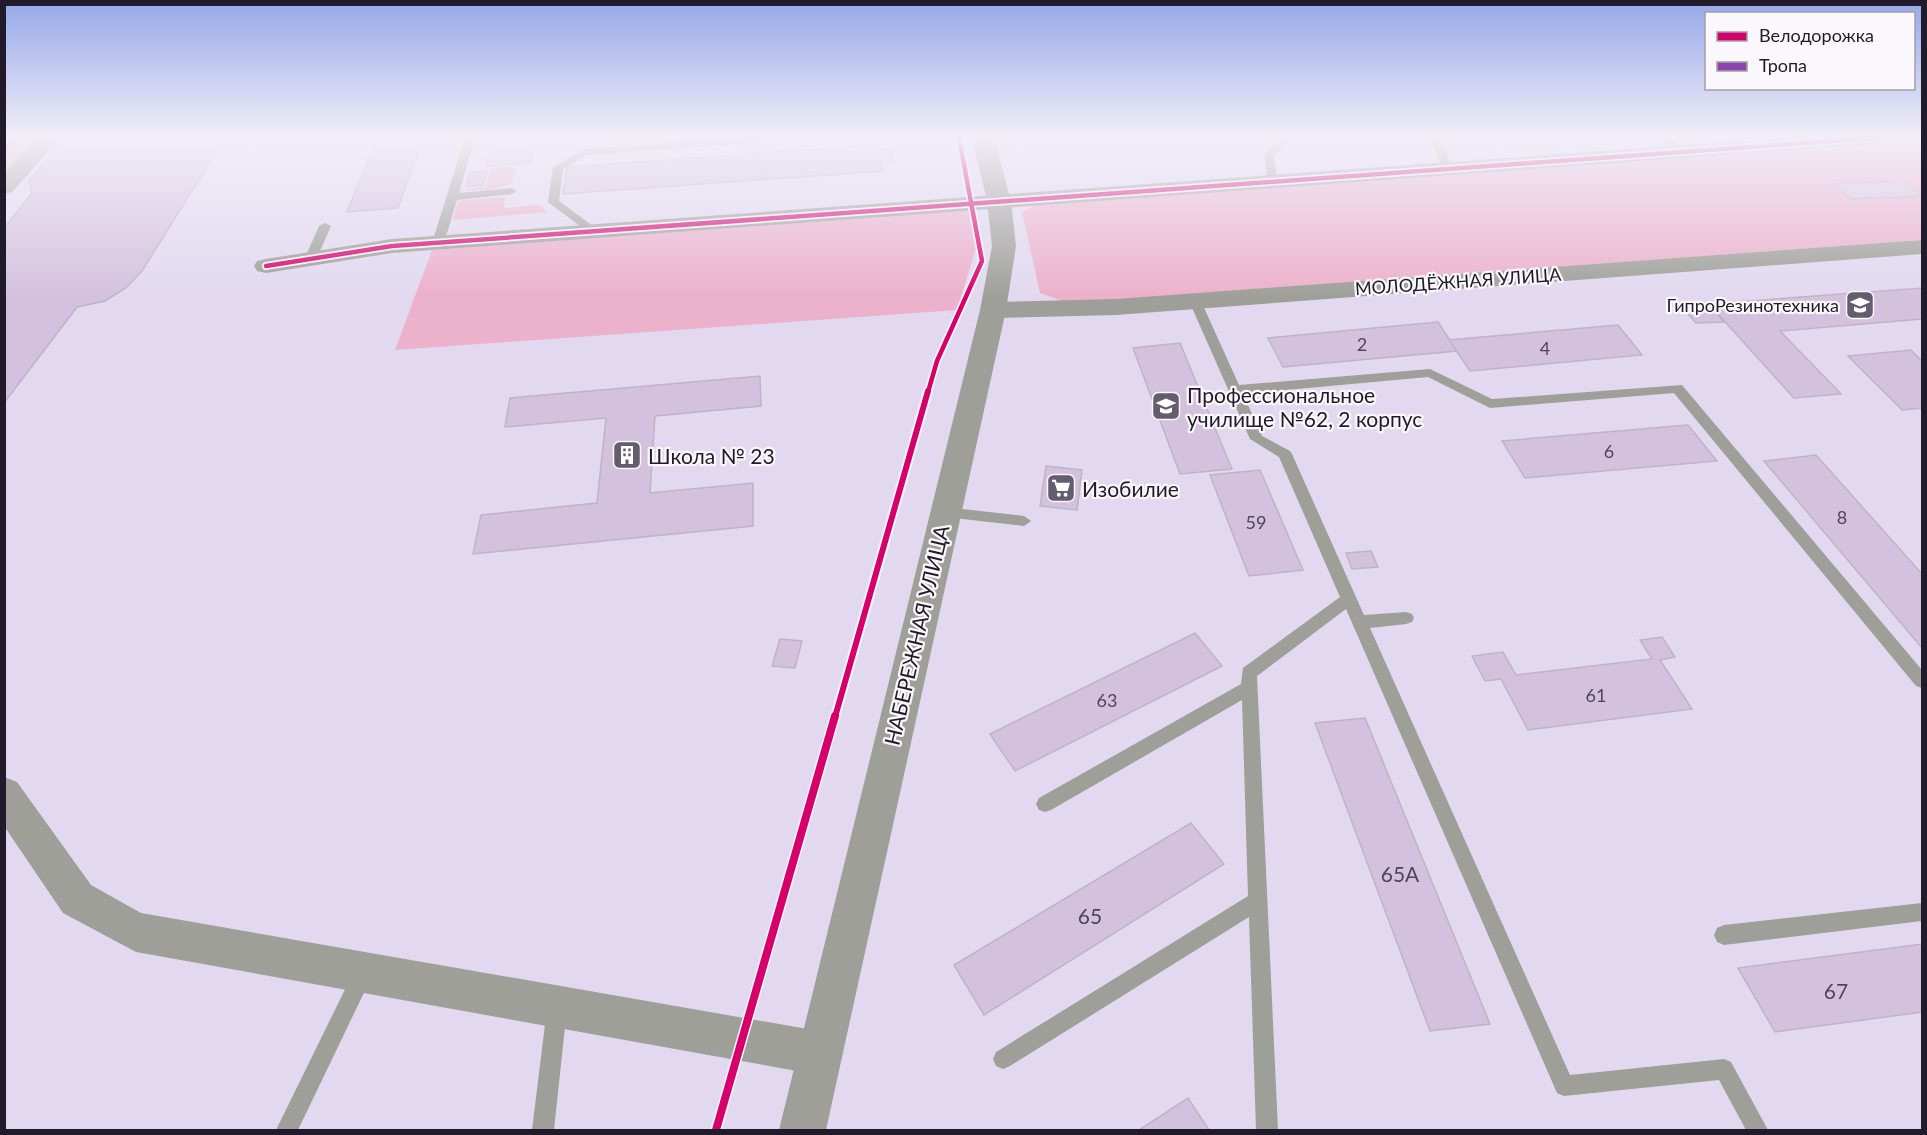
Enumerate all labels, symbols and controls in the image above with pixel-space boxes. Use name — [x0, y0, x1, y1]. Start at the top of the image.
legend — [1705, 12, 1915, 90]
text: Велодорожка — [1759, 24, 1874, 46]
text: Тропа — [1759, 54, 1807, 76]
street label: МОЛОДЁЖНАЯ УЛИЦА — [1354, 263, 1563, 299]
school or university icon: ГипроРезинотехника — [1844, 289, 1876, 321]
place label: ГипроРезинотехника — [1667, 294, 1839, 316]
house number: 2 — [1357, 333, 1367, 355]
house number: 4 — [1540, 337, 1550, 359]
place label: Профессиональное училище №62, 2 корпус — [1187, 382, 1422, 431]
school or university icon: Профессиональное училище №62, 2 корпус — [1150, 390, 1182, 422]
building icon: Школа № 23 — [611, 439, 643, 471]
house number: 6 — [1604, 440, 1614, 462]
place label: Школа № 23 — [648, 443, 775, 468]
supermarket icon: Изобилие — [1045, 472, 1077, 504]
place label: Изобилие — [1082, 476, 1179, 501]
house number: 8 — [1837, 506, 1847, 528]
house number: 59 — [1246, 511, 1266, 533]
street label: НАБЕРЕЖНАЯ УЛИЦА — [878, 522, 954, 748]
house number: 61 — [1586, 684, 1606, 706]
house number: 63 — [1097, 689, 1117, 711]
house number: 65А — [1381, 861, 1420, 886]
house number: 65 — [1078, 903, 1102, 928]
house number: 67 — [1824, 978, 1848, 1003]

